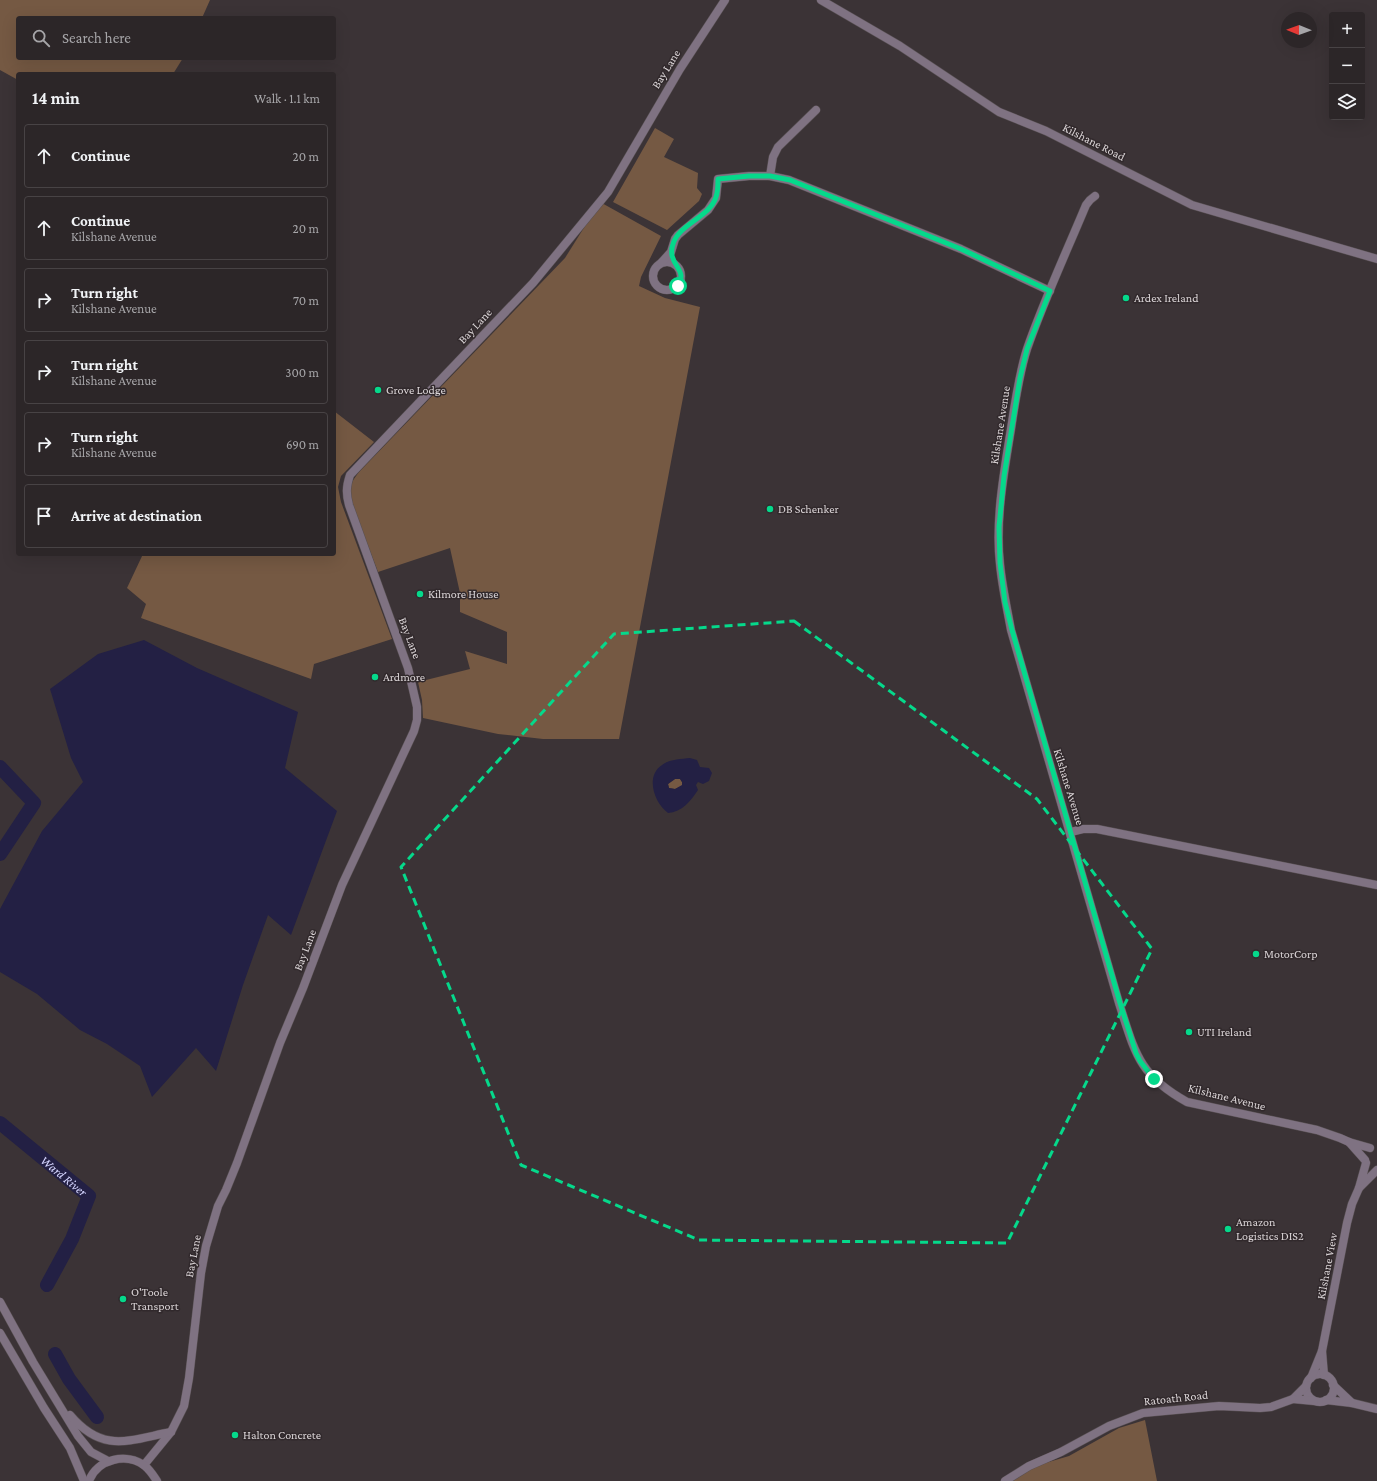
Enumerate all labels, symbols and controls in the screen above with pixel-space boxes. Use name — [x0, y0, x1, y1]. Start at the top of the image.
north arrow — [1281, 12, 1317, 48]
map controls — [1329, 12, 1365, 120]
button: + — [1329, 12, 1365, 48]
search box — [16, 16, 336, 60]
icon: search — [30, 27, 52, 49]
text: Search here — [62, 30, 131, 46]
street label: Bay Lane — [649, 47, 683, 91]
button: − — [1329, 48, 1365, 84]
button: layers — [1329, 84, 1365, 120]
text: 14 min — [32, 89, 80, 108]
text: Walk · 1.1 km — [254, 91, 320, 106]
street label: Kilshane Road — [1060, 120, 1128, 164]
icon: ahead — [33, 145, 55, 167]
text: Continue — [71, 148, 130, 164]
text: 20 m — [293, 149, 319, 164]
text: Continue — [71, 213, 130, 229]
icon: ahead — [33, 217, 55, 239]
text: 20 m — [293, 221, 319, 236]
text: Kilshane Avenue — [71, 229, 157, 244]
route start — [669, 277, 687, 295]
text: Turn right — [71, 285, 138, 301]
icon: right — [33, 289, 55, 311]
place label: Ardex Ireland — [1134, 291, 1199, 305]
text: 70 m — [293, 293, 319, 308]
marker: Ardex Ireland — [1121, 293, 1131, 303]
text: Kilshane Avenue — [71, 301, 157, 316]
street label: Bay Lane — [455, 305, 495, 347]
text: Turn right — [71, 357, 138, 373]
icon: right — [33, 361, 55, 383]
text: 300 m — [285, 365, 319, 380]
text: Kilshane Avenue — [71, 373, 157, 388]
place label: Grove Lodge — [386, 383, 446, 397]
marker: Grove Lodge — [373, 385, 383, 395]
street label: Kilshane Avenue — [987, 385, 1013, 465]
text: Turn right — [71, 429, 138, 445]
icon: right — [33, 433, 55, 455]
text: 690 m — [286, 437, 319, 452]
text: Kilshane Avenue — [71, 445, 157, 460]
place label: DB Schenker — [778, 502, 839, 516]
marker: DB Schenker — [765, 504, 775, 514]
icon: arrive — [33, 505, 55, 527]
text: Arrive at destination — [71, 508, 202, 524]
place label: Kilmore House — [428, 587, 499, 601]
marker: Kilmore House — [415, 589, 425, 599]
street label: Bay Lane — [396, 615, 424, 661]
place label: Ardmore — [383, 670, 425, 684]
marker: Ardmore — [370, 672, 380, 682]
street label: Kilshane Avenue — [1051, 747, 1087, 827]
street label: Bay Lane — [291, 927, 319, 973]
place label: MotorCorp — [1264, 947, 1318, 961]
marker: MotorCorp — [1251, 949, 1261, 959]
place label: UTI Ireland — [1197, 1025, 1252, 1039]
marker: UTI Ireland — [1184, 1027, 1194, 1037]
route end — [1145, 1070, 1163, 1088]
street label: Kilshane Avenue — [1187, 1081, 1267, 1113]
water label: Ward River — [38, 1152, 91, 1199]
place label: Amazon Logistics DIS2 — [1236, 1215, 1304, 1243]
marker: Amazon Logistics DIS2 — [1223, 1224, 1233, 1234]
street label: Kilshane View — [1314, 1231, 1340, 1301]
street label: Bay Lane — [182, 1234, 204, 1278]
place label: O'Toole Transport — [131, 1285, 180, 1313]
marker: O'Toole Transport — [118, 1294, 128, 1304]
street label: Ratoath Road — [1143, 1388, 1209, 1408]
place label: Halton Concrete — [243, 1428, 321, 1442]
marker: Halton Concrete — [230, 1430, 240, 1440]

